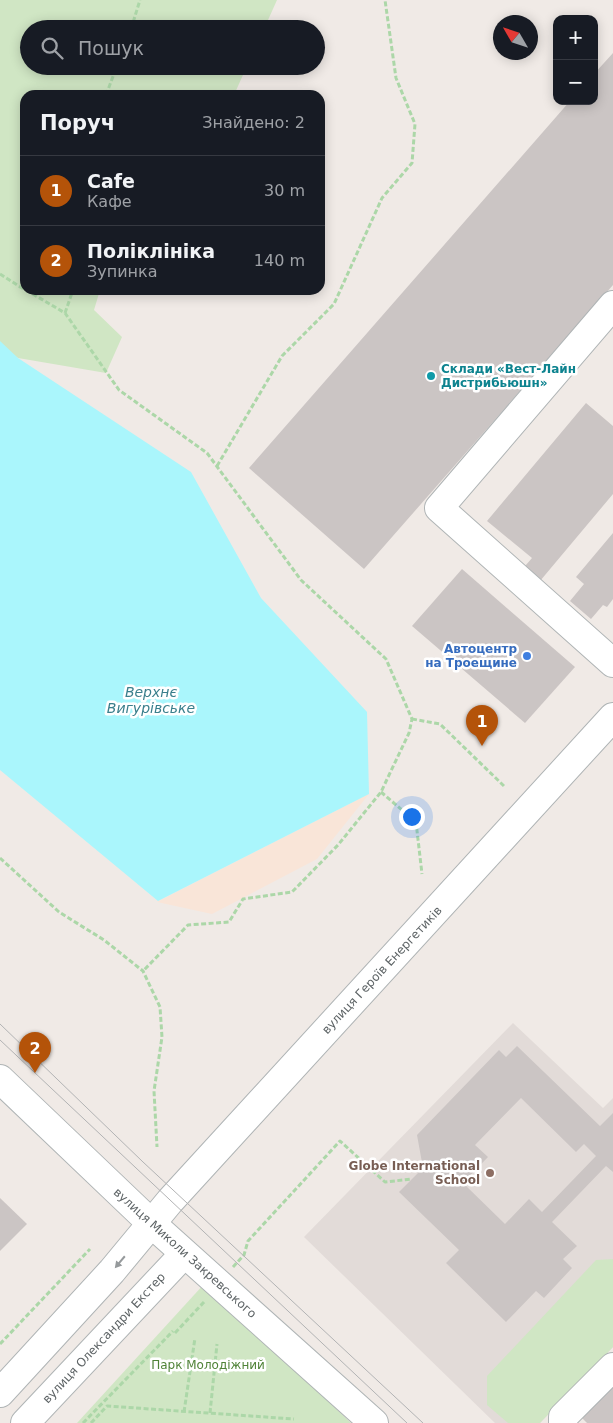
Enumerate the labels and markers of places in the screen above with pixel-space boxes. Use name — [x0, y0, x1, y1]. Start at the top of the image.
place label: Склади «Вест-Лайн Дистрибьюшн» — [441, 362, 576, 390]
marker: Склади «Вест-Лайн Дистрибьюшн» — [425, 370, 437, 382]
place label: Автоцентр на Троещине — [425, 642, 517, 670]
marker: Автоцентр на Троещине — [521, 650, 533, 662]
pin: 1 — [466, 705, 498, 746]
pin: 2 — [19, 1032, 51, 1073]
place label: Globe International School — [349, 1159, 480, 1187]
marker: Globe International School — [484, 1167, 496, 1179]

